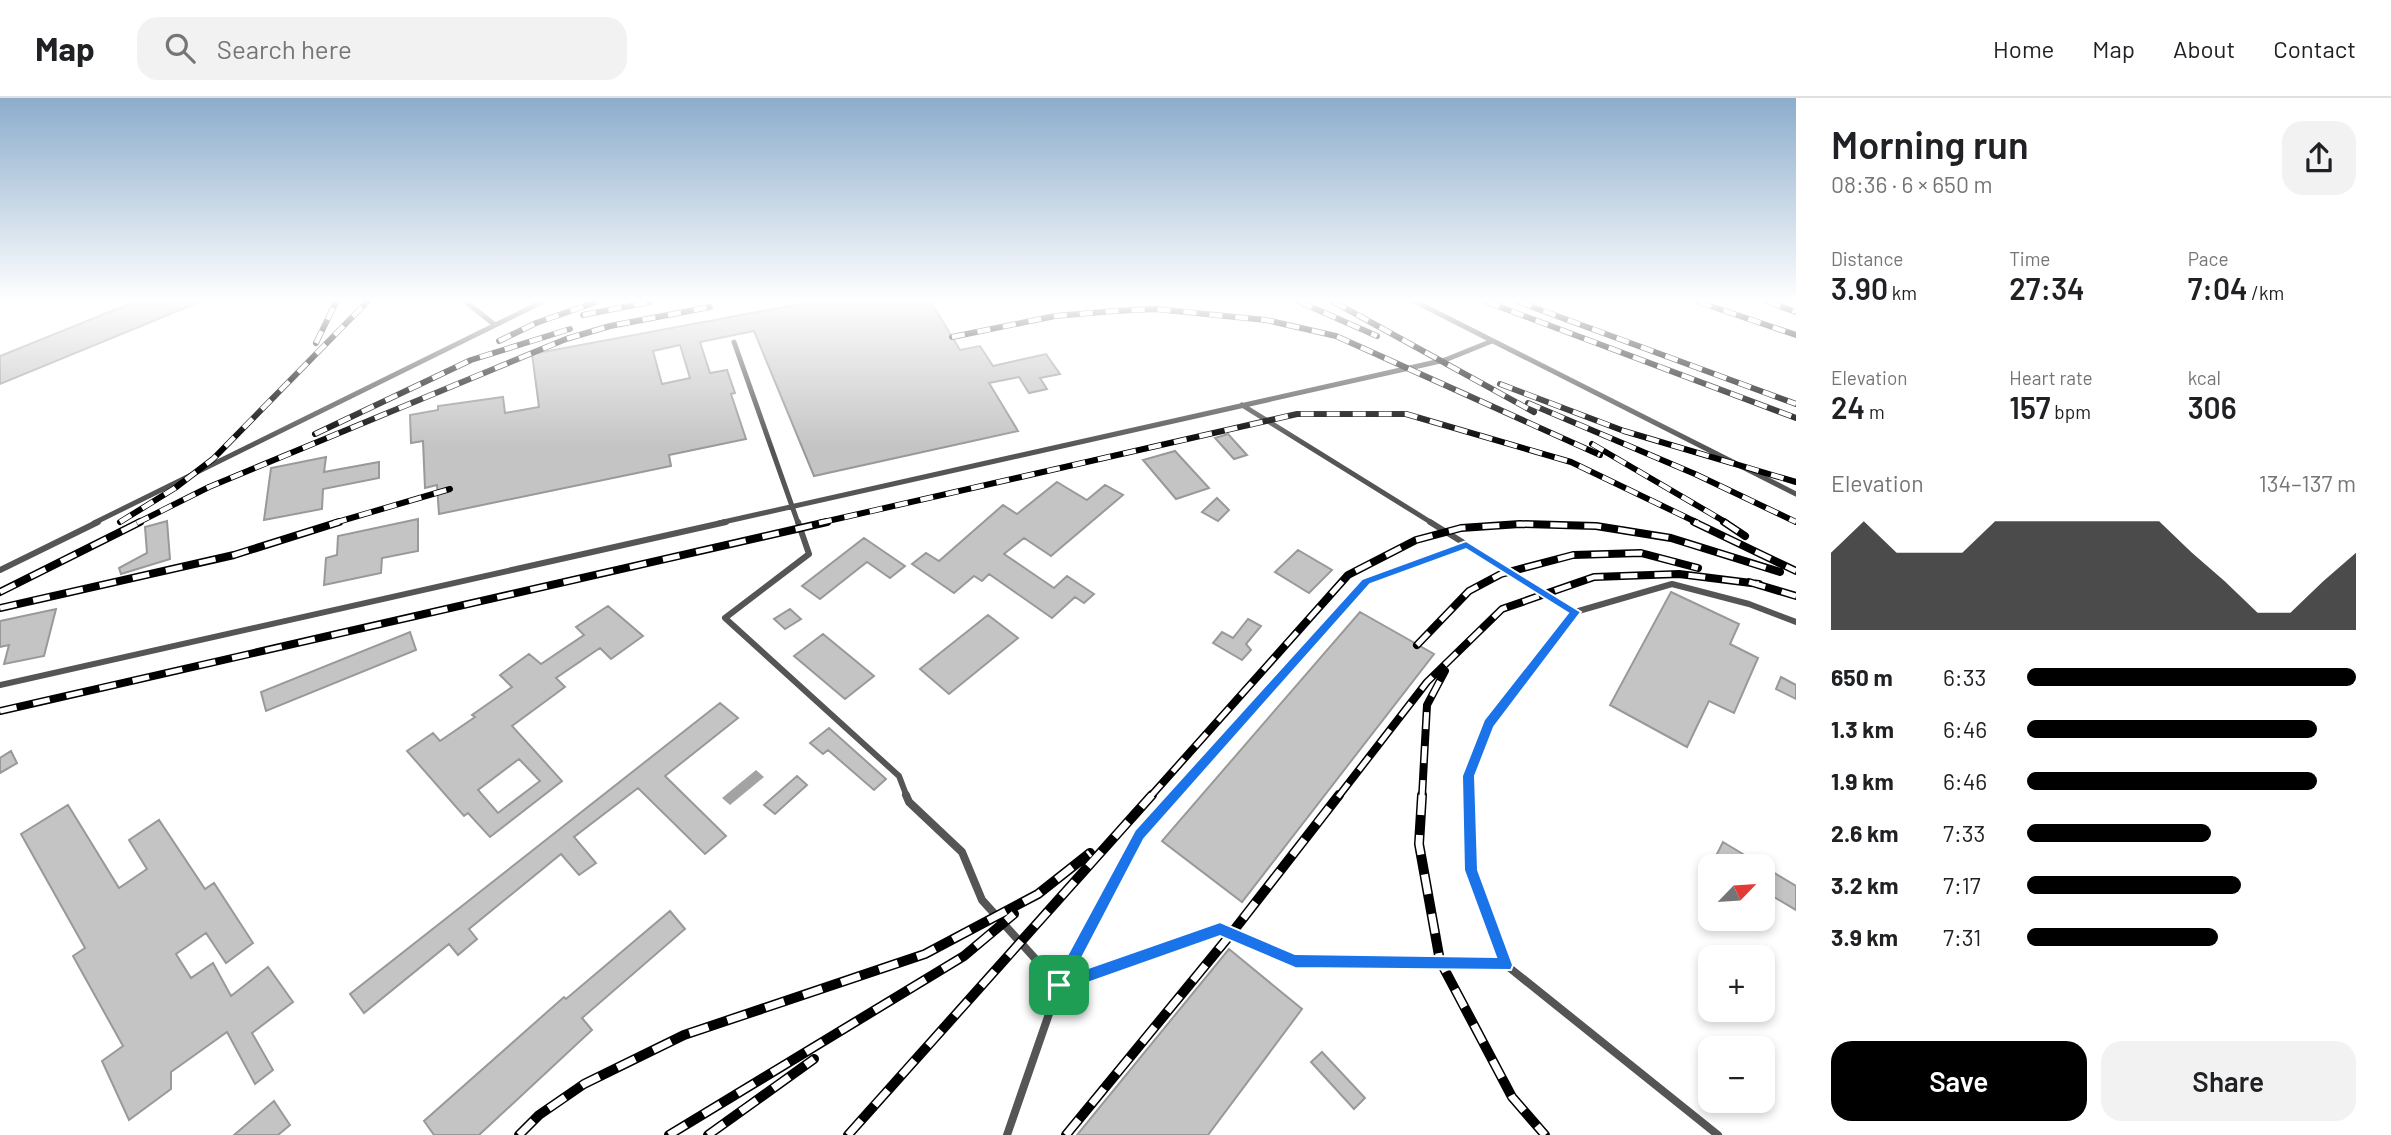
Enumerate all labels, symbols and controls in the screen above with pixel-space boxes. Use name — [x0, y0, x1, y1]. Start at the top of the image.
search box — [137, 17, 627, 80]
text: Map — [35, 28, 95, 68]
icon: search — [161, 29, 199, 67]
text: Search here — [217, 33, 352, 64]
text: Home — [1993, 34, 2054, 63]
text: Map — [2092, 34, 2135, 63]
text: About — [2173, 34, 2235, 63]
text: Contact — [2273, 34, 2356, 63]
text: Morning run — [1831, 121, 2029, 167]
button: share — [2282, 121, 2356, 195]
text: 08:36 · 6 × 650 m — [1831, 170, 1993, 198]
text: Distance — [1831, 247, 1903, 270]
text: Time — [2009, 247, 2050, 270]
text: Pace — [2188, 247, 2229, 270]
text: 3.90 — [1831, 270, 1888, 306]
text: 27:34 — [2009, 270, 2085, 306]
text: 7:04 — [2188, 270, 2248, 306]
text: km — [1888, 281, 1917, 304]
text: /km — [2248, 281, 2284, 304]
text: Elevation — [1831, 366, 1908, 389]
text: Heart rate — [2009, 366, 2093, 389]
text: kcal — [2188, 366, 2221, 389]
text: 24 — [1831, 389, 1865, 425]
text: 157 — [2009, 389, 2050, 425]
text: 306 — [2188, 389, 2237, 425]
text: m — [1865, 400, 1885, 423]
text: bpm — [2050, 400, 2091, 423]
text: Elevation — [1831, 469, 1924, 497]
text: 134–137 m — [2259, 469, 2356, 497]
text: 650 m — [1831, 663, 1893, 691]
text: 6:33 — [1943, 663, 1986, 691]
text: 1.3 km — [1831, 715, 1894, 743]
text: 6:46 — [1943, 715, 1987, 743]
text: 1.9 km — [1831, 767, 1894, 795]
text: 6:46 — [1943, 767, 1987, 795]
text: 2.6 km — [1831, 819, 1899, 847]
text: 7:33 — [1943, 819, 1985, 847]
north arrow — [1698, 854, 1774, 931]
map controls — [1698, 854, 1775, 1113]
text: 3.2 km — [1831, 871, 1899, 899]
text: 7:17 — [1943, 871, 1981, 899]
text: 3.9 km — [1831, 923, 1898, 951]
text: 7:31 — [1943, 923, 1981, 951]
button: + — [1698, 945, 1775, 1022]
pin — [1029, 955, 1089, 1015]
icon: arrive — [1040, 966, 1078, 1004]
button: − — [1698, 1036, 1775, 1113]
button: Save — [1831, 1041, 2087, 1121]
button: Share — [2101, 1041, 2356, 1121]

